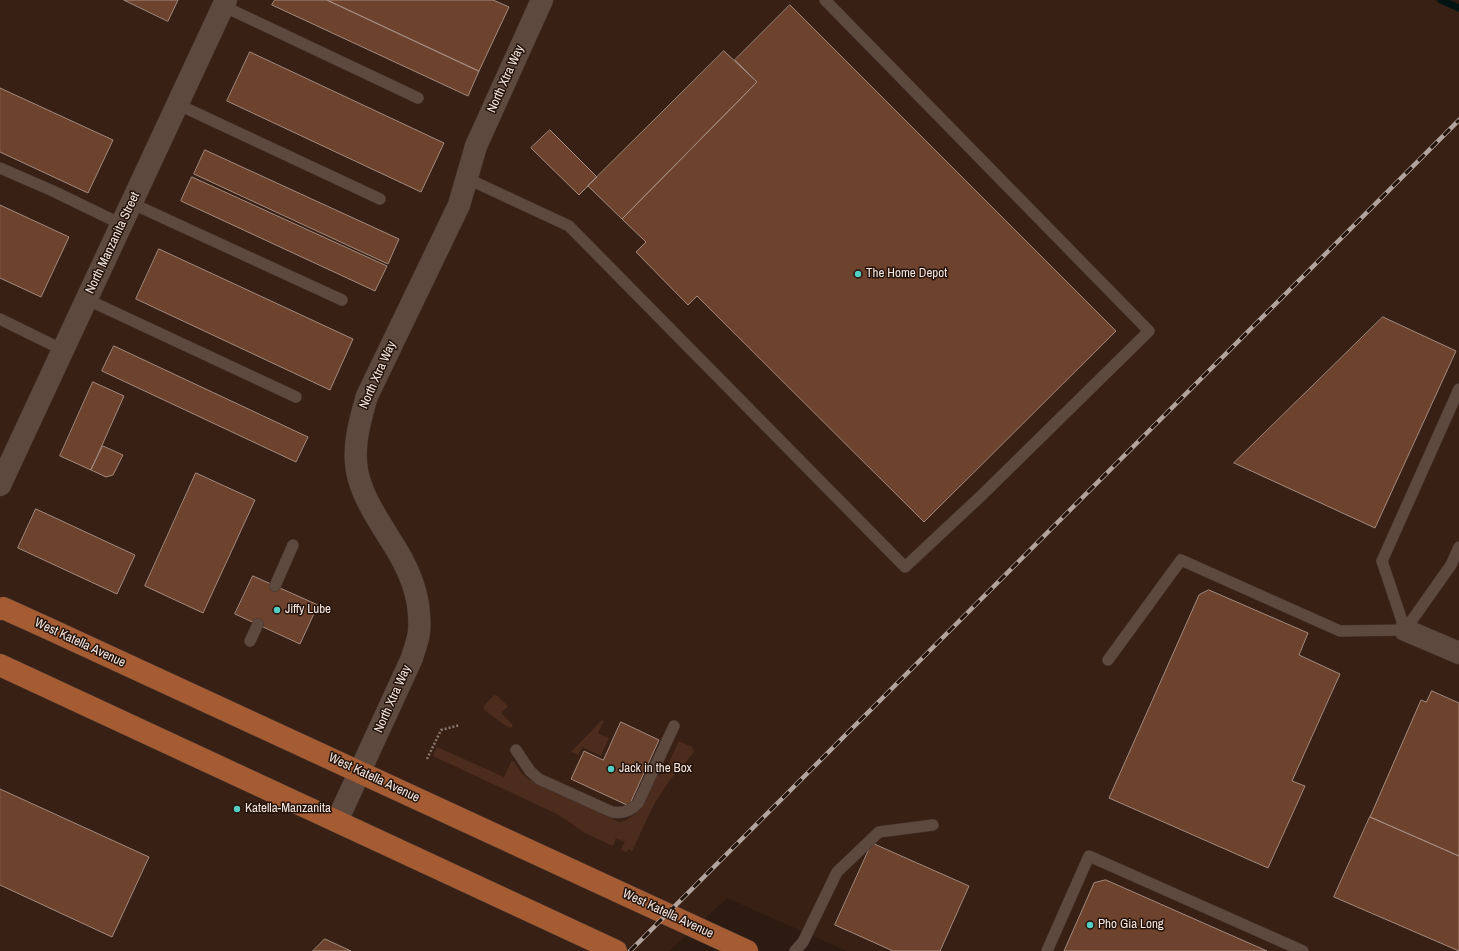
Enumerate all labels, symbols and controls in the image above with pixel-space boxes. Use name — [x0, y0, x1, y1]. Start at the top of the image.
street label: North Xtra Way — [484, 43, 528, 115]
street label: North Manzanita Street — [83, 190, 143, 296]
place label: The Home Depot — [866, 266, 947, 282]
marker: The Home Depot — [853, 269, 863, 279]
street label: North Xtra Way — [356, 339, 400, 411]
place label: Jiffy Lube — [285, 602, 331, 618]
marker: Jiffy Lube — [272, 605, 282, 615]
street label: West Katella Avenue — [32, 615, 128, 671]
street label: North Xtra Way — [371, 663, 415, 735]
street label: West Katella Avenue — [326, 750, 422, 806]
place label: Jack in the Box — [619, 761, 692, 777]
marker: Jack in the Box — [606, 764, 616, 774]
place label: Katella-Manzanita — [245, 801, 331, 817]
marker: Katella-Manzanita — [232, 804, 242, 814]
street label: West Katella Avenue — [620, 886, 716, 942]
place label: Pho Gia Long — [1098, 917, 1164, 933]
marker: Pho Gia Long — [1085, 920, 1095, 930]

